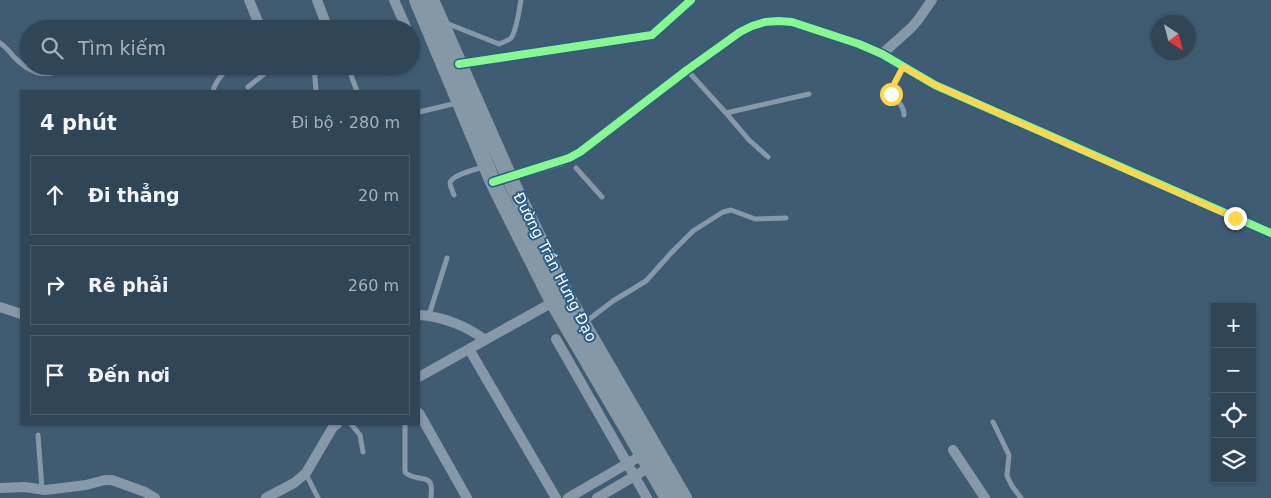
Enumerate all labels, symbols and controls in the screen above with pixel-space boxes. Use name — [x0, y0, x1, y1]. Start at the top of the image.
north arrow — [1151, 15, 1196, 60]
search box — [20, 20, 420, 75]
icon: search — [38, 34, 66, 62]
text: Tìm kiếm — [78, 37, 166, 59]
route start — [880, 83, 903, 106]
text: 4 phút — [40, 111, 117, 135]
text: Đi bộ · 280 m — [292, 113, 400, 132]
icon: ahead — [41, 181, 69, 209]
text: Đi thẳng — [88, 184, 180, 206]
text: 20 m — [358, 186, 399, 205]
street label: Đường Trần Hưng Đạo — [509, 189, 601, 345]
route end — [1224, 207, 1247, 230]
icon: right — [41, 271, 69, 299]
text: Rẽ phải — [88, 274, 169, 296]
text: 260 m — [348, 276, 399, 295]
map controls — [1211, 303, 1256, 483]
button: + — [1211, 303, 1256, 348]
button: − — [1211, 348, 1256, 393]
icon: arrive — [41, 361, 69, 389]
text: Đến nơi — [88, 364, 170, 386]
button: locate — [1211, 393, 1256, 438]
button: layers — [1211, 438, 1256, 483]

